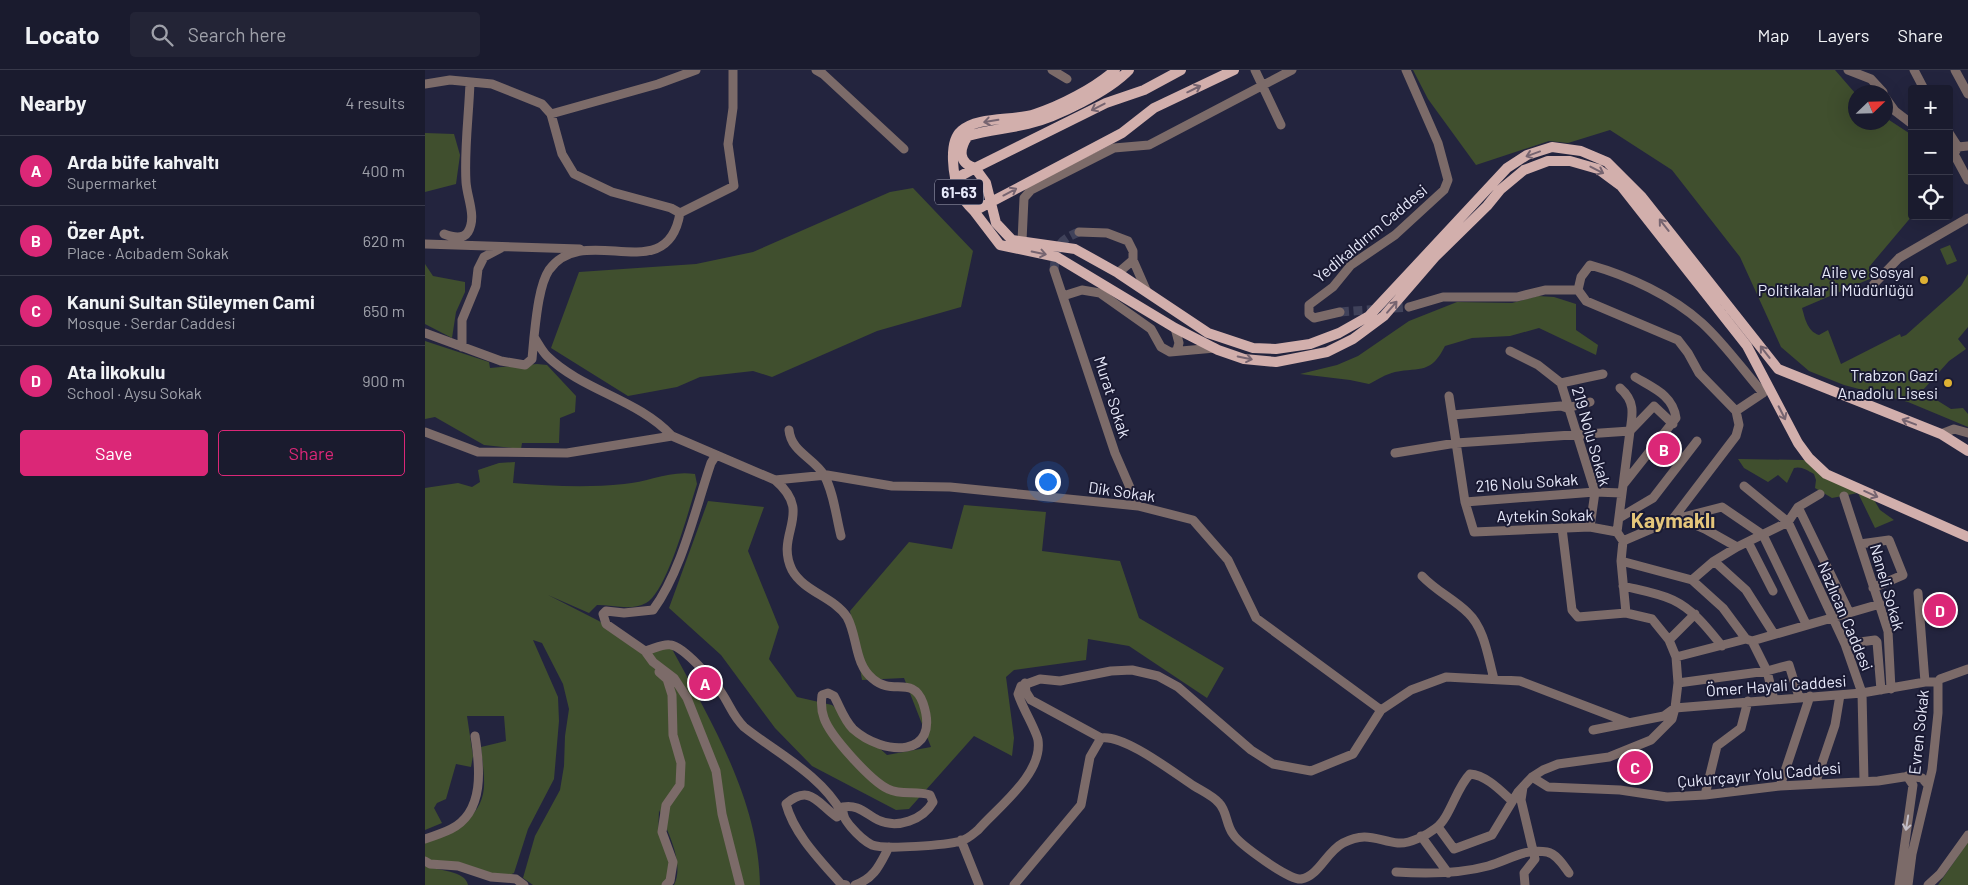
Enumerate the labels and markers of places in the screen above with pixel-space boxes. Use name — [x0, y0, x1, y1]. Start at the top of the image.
place label: Aile ve Sosyal Politikalar İl Müdürlüğü — [1758, 262, 1914, 299]
marker: Aile ve Sosyal Politikalar İl Müdürlüğü — [1918, 274, 1930, 286]
place label: Trabzon Gazi Anadolu Lisesi — [1838, 365, 1938, 402]
marker: Trabzon Gazi Anadolu Lisesi — [1942, 377, 1954, 389]
pin: B — [1648, 430, 1680, 468]
pin: D — [1924, 591, 1956, 629]
pin: A — [689, 664, 721, 702]
pin: C — [1619, 748, 1651, 786]

